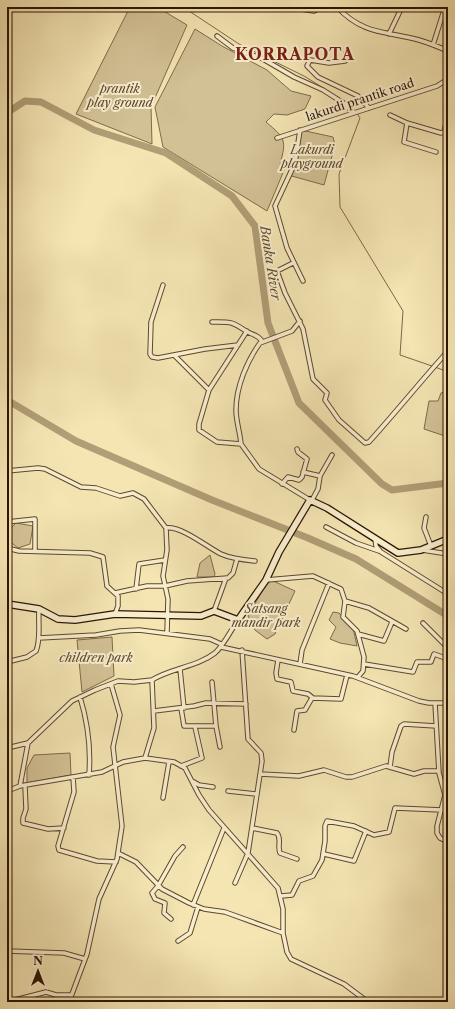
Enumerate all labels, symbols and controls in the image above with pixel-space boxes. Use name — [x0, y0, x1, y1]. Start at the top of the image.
district label: KORRAPOTA — [235, 44, 355, 64]
street label: lakurdi prantik road — [304, 75, 417, 124]
park label: prantik play ground — [84, 81, 154, 110]
park label: Lakurdi playground — [278, 142, 345, 171]
water label: Banka River — [257, 223, 285, 302]
park label: Satsang mandir park — [230, 601, 301, 630]
park label: children park — [59, 650, 134, 665]
north arrow — [18, 951, 58, 991]
text: N — [33, 954, 43, 968]

